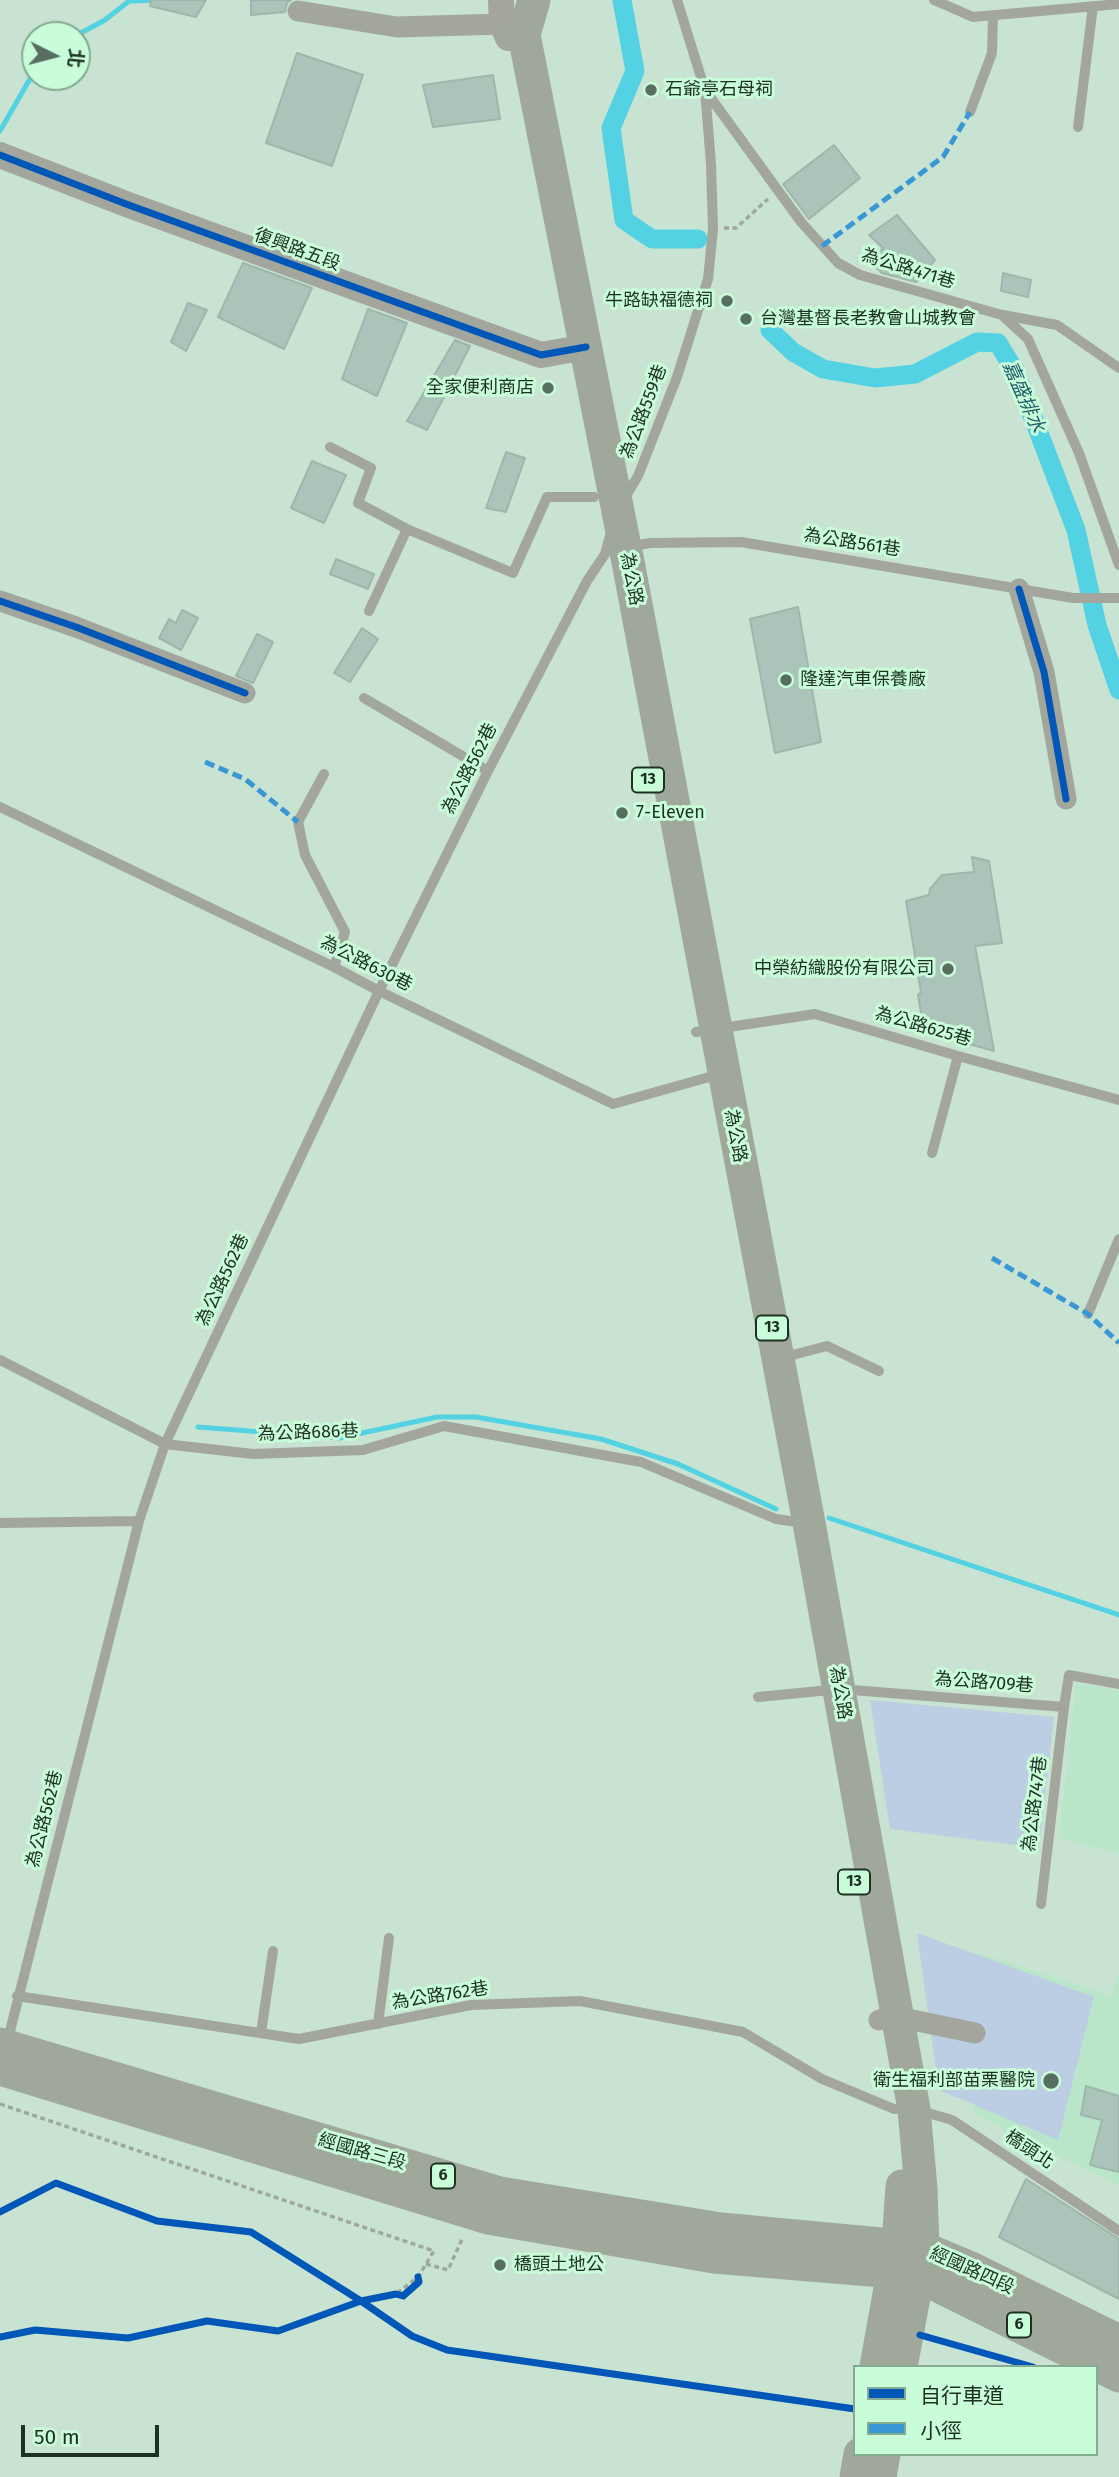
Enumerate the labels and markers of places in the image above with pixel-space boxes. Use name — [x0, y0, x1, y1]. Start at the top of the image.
place label: 石爺亭石母祠 — [665, 79, 773, 101]
marker: 石爺亭石母祠 — [643, 82, 659, 98]
place label: 牛路缺福德祠 — [605, 290, 713, 312]
marker: 牛路缺福德祠 — [719, 293, 735, 309]
place label: 台灣基督長老教會山城教會 — [760, 308, 976, 330]
marker: 台灣基督長老教會山城教會 — [738, 311, 754, 327]
place label: 全家便利商店 — [426, 377, 534, 399]
marker: 全家便利商店 — [540, 380, 556, 396]
place label: 隆達汽車保養廠 — [800, 669, 926, 691]
marker: 隆達汽車保養廠 — [778, 672, 794, 688]
place label: 7-Eleven — [636, 802, 705, 824]
marker: 7-Eleven — [614, 805, 630, 821]
place label: 中榮紡織股份有限公司 — [754, 958, 934, 980]
marker: 中榮紡織股份有限公司 — [940, 961, 956, 977]
place label: 衛生福利部苗栗醫院 — [873, 2070, 1035, 2092]
marker: 衛生福利部苗栗醫院 — [1041, 2071, 1061, 2091]
place label: 橋頭土地公 — [514, 2254, 604, 2276]
marker: 橋頭土地公 — [492, 2257, 508, 2273]

